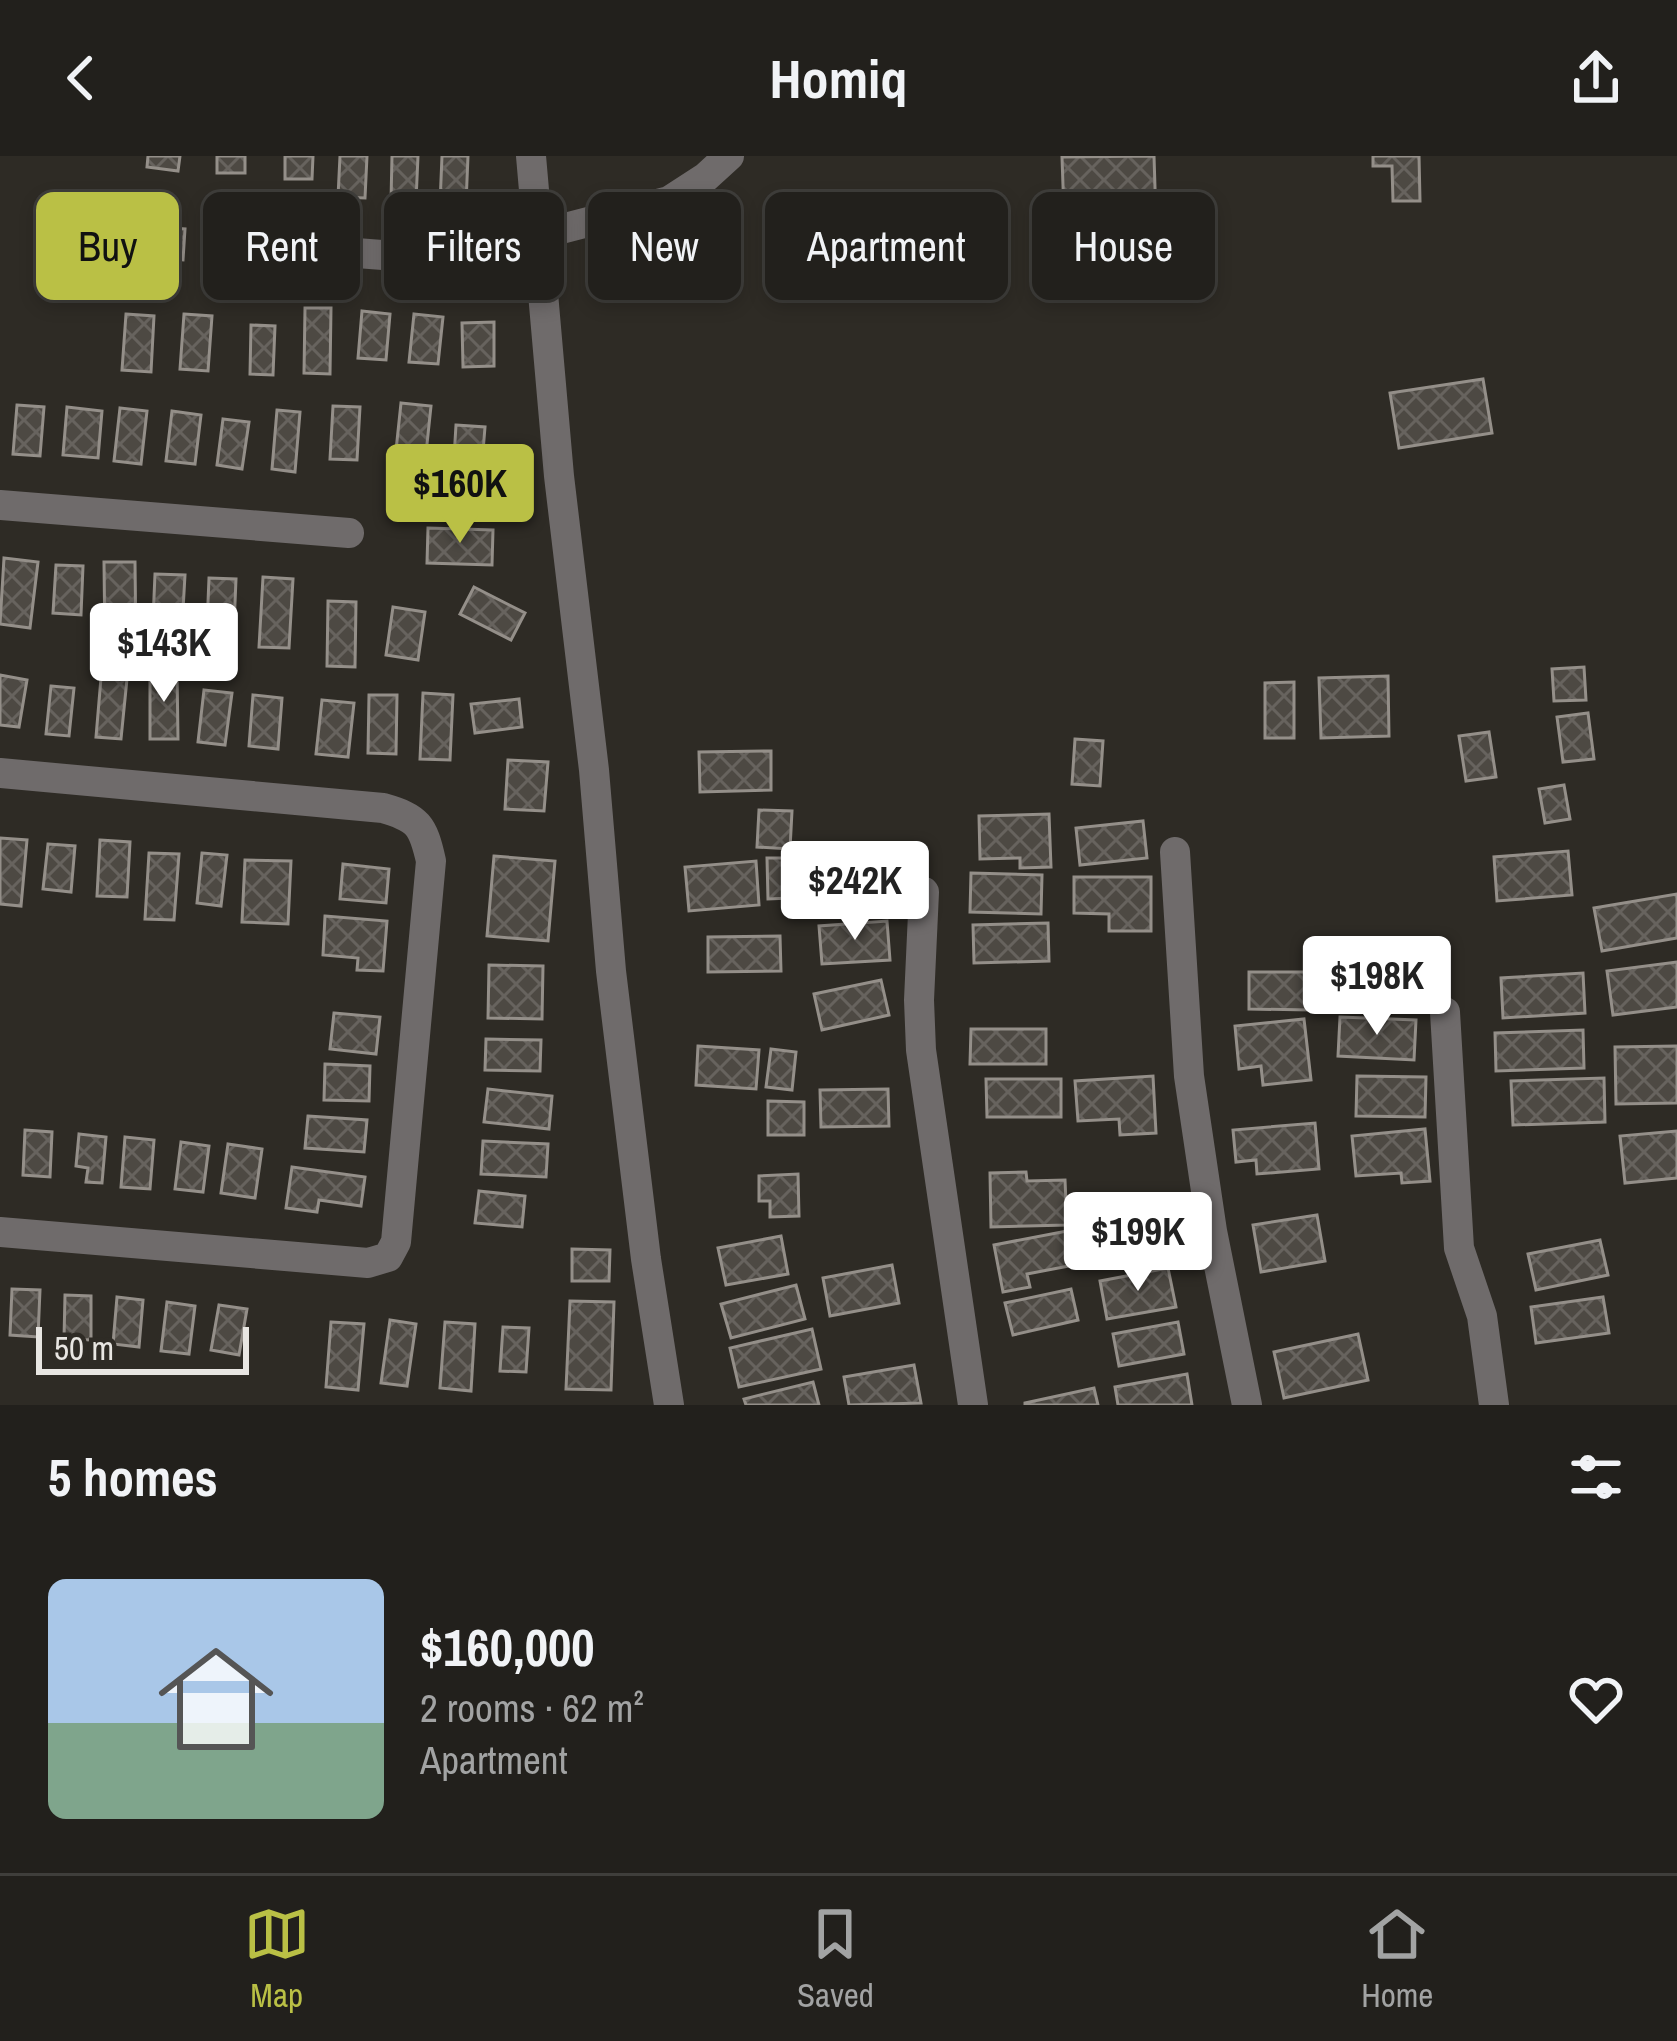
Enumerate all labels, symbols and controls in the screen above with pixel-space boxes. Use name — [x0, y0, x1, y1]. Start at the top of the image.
text: Homiq — [770, 42, 907, 115]
icon: back — [48, 45, 114, 111]
icon: share — [1563, 45, 1629, 111]
chip: Buy — [36, 192, 179, 300]
chip: Rent — [203, 192, 360, 300]
chip: Filters — [384, 192, 564, 300]
chip: New — [588, 192, 741, 300]
chip: Apartment — [765, 192, 1008, 300]
chip: House — [1032, 192, 1215, 300]
pin: $160K — [376, 444, 544, 546]
text: $160K — [413, 457, 507, 509]
pin: $143K — [80, 603, 248, 705]
text: $143K — [117, 616, 211, 668]
pin: $242K — [771, 841, 939, 943]
text: $242K — [808, 854, 902, 906]
pin: $198K — [1293, 936, 1461, 1038]
text: $198K — [1330, 949, 1424, 1001]
pin: $199K — [1054, 1192, 1222, 1294]
text: $199K — [1091, 1205, 1185, 1257]
scale bar — [36, 1321, 249, 1374]
text: 50 m — [54, 1326, 114, 1370]
text: 5 homes — [48, 1443, 218, 1512]
icon: filters — [1563, 1444, 1629, 1510]
text: $160,000 — [420, 1613, 594, 1682]
icon: home — [144, 1627, 288, 1771]
icon: heart — [1563, 1666, 1629, 1732]
text: 2 rooms · 62 m² — [420, 1682, 644, 1734]
text: Apartment — [420, 1734, 568, 1786]
tab: Map — [244, 1901, 310, 2017]
tab: Saved — [797, 1901, 874, 2017]
tab: Home — [1361, 1901, 1433, 2017]

